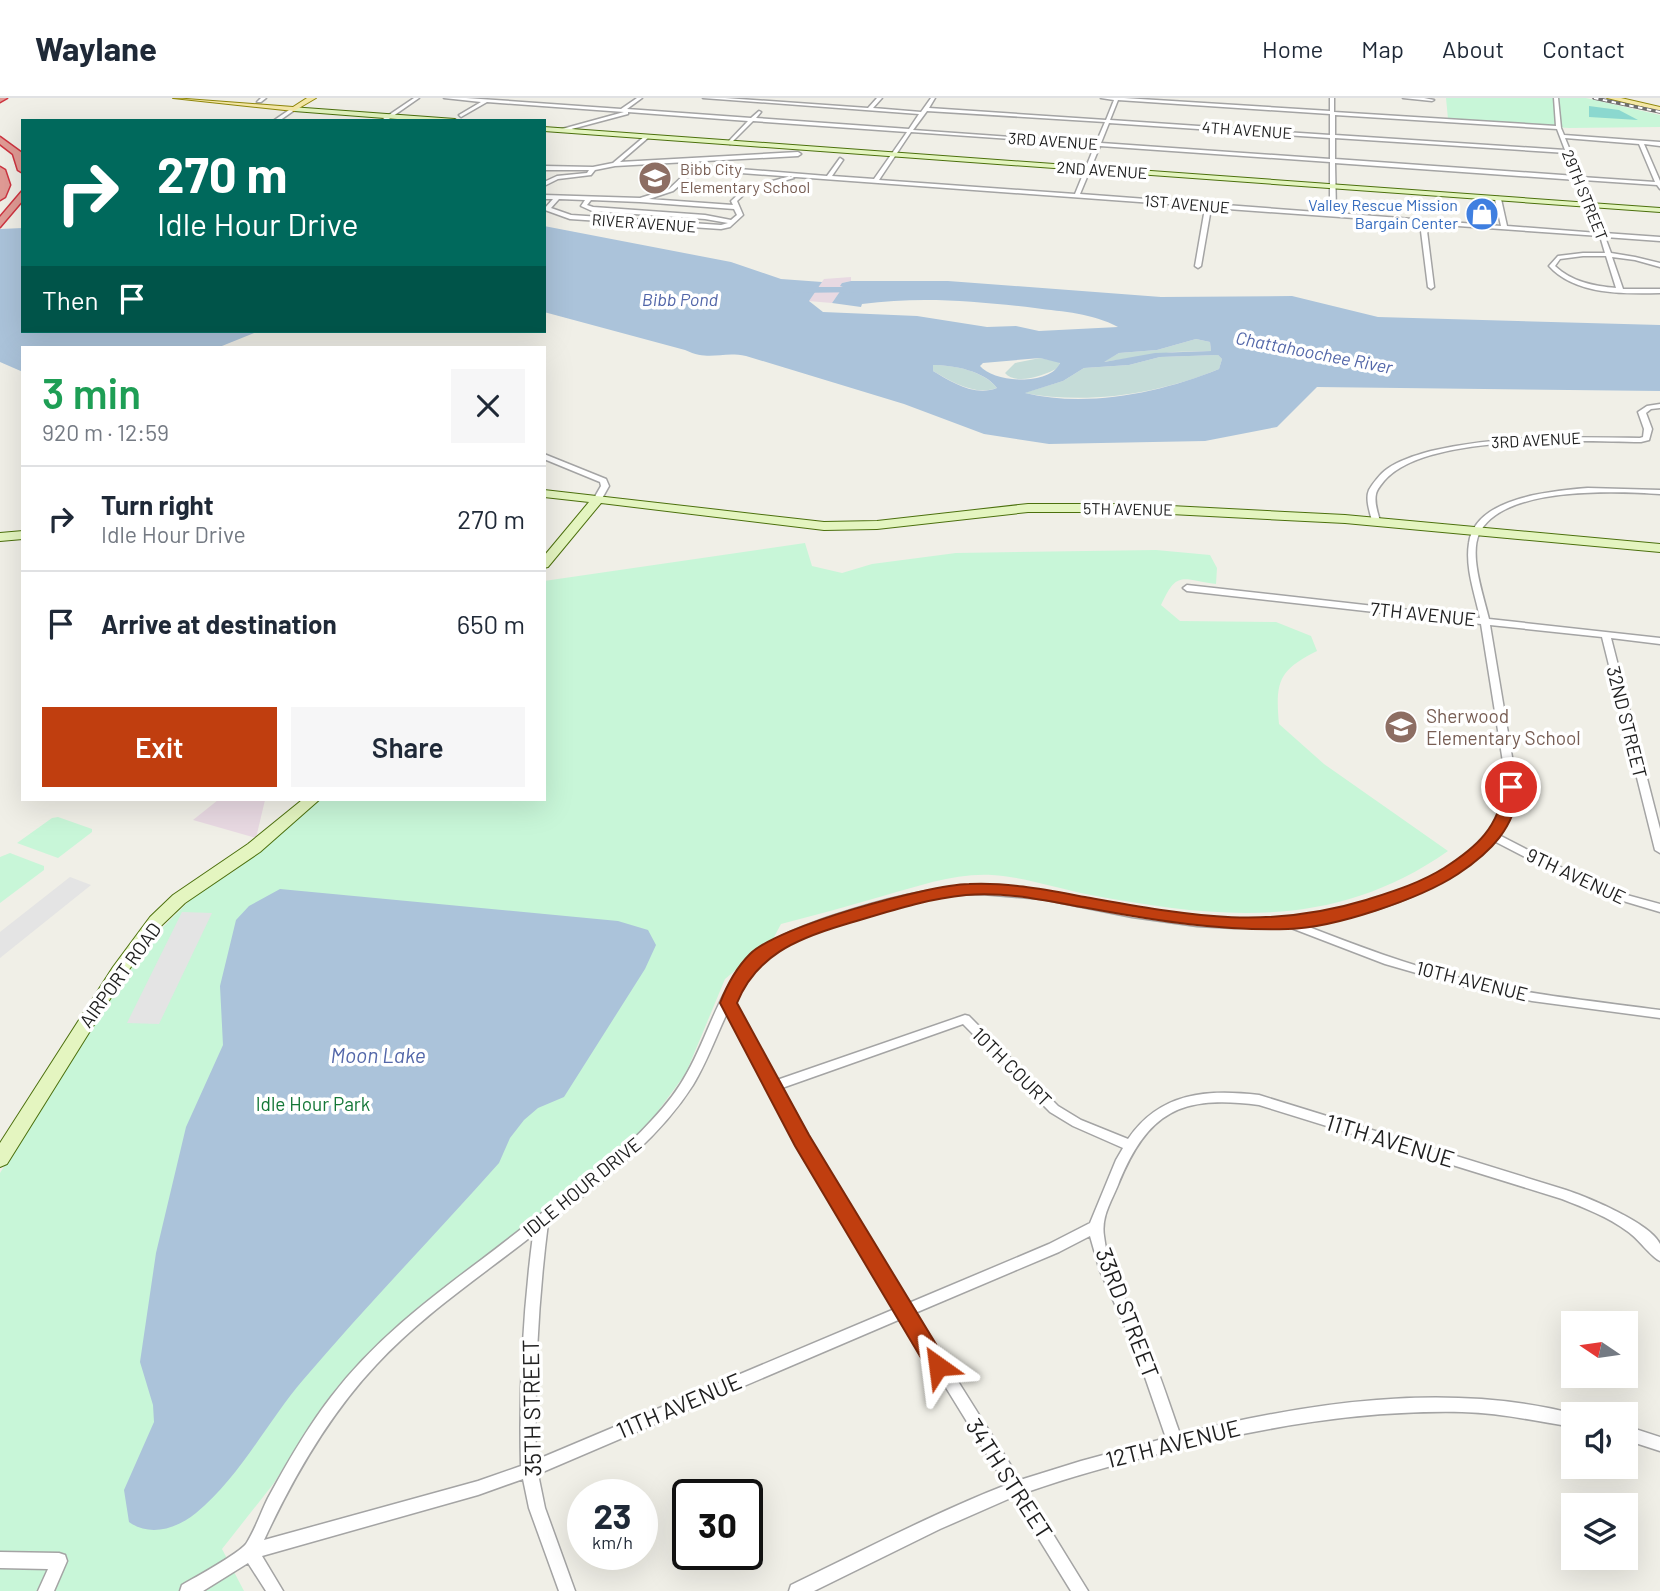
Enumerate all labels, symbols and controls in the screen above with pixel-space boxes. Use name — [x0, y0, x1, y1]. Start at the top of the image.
text: Waylane — [35, 28, 157, 68]
text: Home — [1262, 34, 1323, 63]
text: Map — [1361, 34, 1404, 63]
text: About — [1442, 34, 1504, 63]
text: Contact — [1542, 34, 1625, 63]
street label: 4TH AVENUE — [1201, 117, 1293, 142]
street label: 3RD AVENUE — [1008, 128, 1098, 153]
text: 270 m — [157, 144, 287, 203]
icon: right — [42, 147, 133, 238]
street label: 29TH STREET — [1559, 147, 1612, 243]
street label: 2ND AVENUE — [1056, 157, 1148, 182]
school or university icon: Bibb City Elementary School — [636, 159, 674, 197]
place label: Bibb City Elementary School — [680, 159, 810, 196]
street label: 1ST AVENUE — [1144, 190, 1231, 217]
place label: Valley Rescue Mission Bargain Center — [1308, 195, 1458, 232]
shop icon: Valley Rescue Mission Bargain Center — [1463, 195, 1501, 233]
text: Idle Hour Drive — [157, 204, 358, 242]
street label: RIVER AVENUE — [591, 209, 697, 236]
icon: arrive — [113, 280, 151, 318]
text: Then — [42, 284, 99, 315]
water label: Bibb Pond — [642, 288, 719, 310]
water label: Chattahoochee River — [1234, 326, 1395, 378]
text: 3 min — [42, 367, 141, 417]
button: close — [451, 369, 525, 443]
text: 920 m · 12:59 — [42, 418, 169, 446]
street label: 3RD AVENUE — [1491, 428, 1581, 451]
text: Turn right — [101, 489, 214, 520]
street label: 5TH AVENUE — [1083, 498, 1173, 519]
icon: right — [42, 500, 80, 538]
text: 270 m — [457, 503, 525, 534]
text: Idle Hour Drive — [101, 520, 246, 548]
street label: 7TH AVENUE — [1369, 597, 1477, 630]
icon: arrive — [42, 605, 80, 643]
text: Arrive at destination — [101, 608, 337, 639]
text: 650 m — [457, 608, 525, 639]
street label: 32ND STREET — [1602, 663, 1653, 780]
place label: Sherwood Elementary School — [1426, 704, 1581, 749]
button: Exit — [42, 707, 277, 787]
button: Share — [291, 707, 525, 787]
school or university icon: Sherwood Elementary School — [1382, 708, 1420, 746]
pin — [1481, 757, 1541, 817]
icon: arrive — [1492, 768, 1530, 806]
street label: 9TH AVENUE — [1523, 843, 1629, 909]
street label: AIRPORT ROAD — [74, 918, 165, 1032]
street label: 10TH AVENUE — [1414, 956, 1530, 1005]
street label: 10TH COURT — [968, 1022, 1057, 1111]
water label: Moon Lake — [330, 1042, 426, 1067]
park label: Idle Hour Park — [256, 1092, 370, 1115]
street label: 11TH AVENUE — [1322, 1107, 1458, 1173]
street label: IDLE HOUR DRIVE — [518, 1132, 645, 1241]
street label: 33RD STREET — [1090, 1243, 1166, 1382]
north arrow — [1561, 1311, 1638, 1388]
map controls — [1561, 1311, 1638, 1570]
position arrow — [901, 1329, 975, 1403]
street label: 35TH STREET — [516, 1339, 546, 1477]
street label: 11TH AVENUE — [612, 1366, 745, 1444]
button: sound — [1561, 1402, 1638, 1479]
street label: 34TH STREET — [960, 1413, 1059, 1544]
street label: 12TH AVENUE — [1103, 1413, 1243, 1473]
speed limit sign: 30 — [672, 1479, 763, 1570]
button: layers — [1561, 1493, 1638, 1570]
text: 23 — [593, 1494, 632, 1536]
text: km/h — [592, 1531, 633, 1553]

